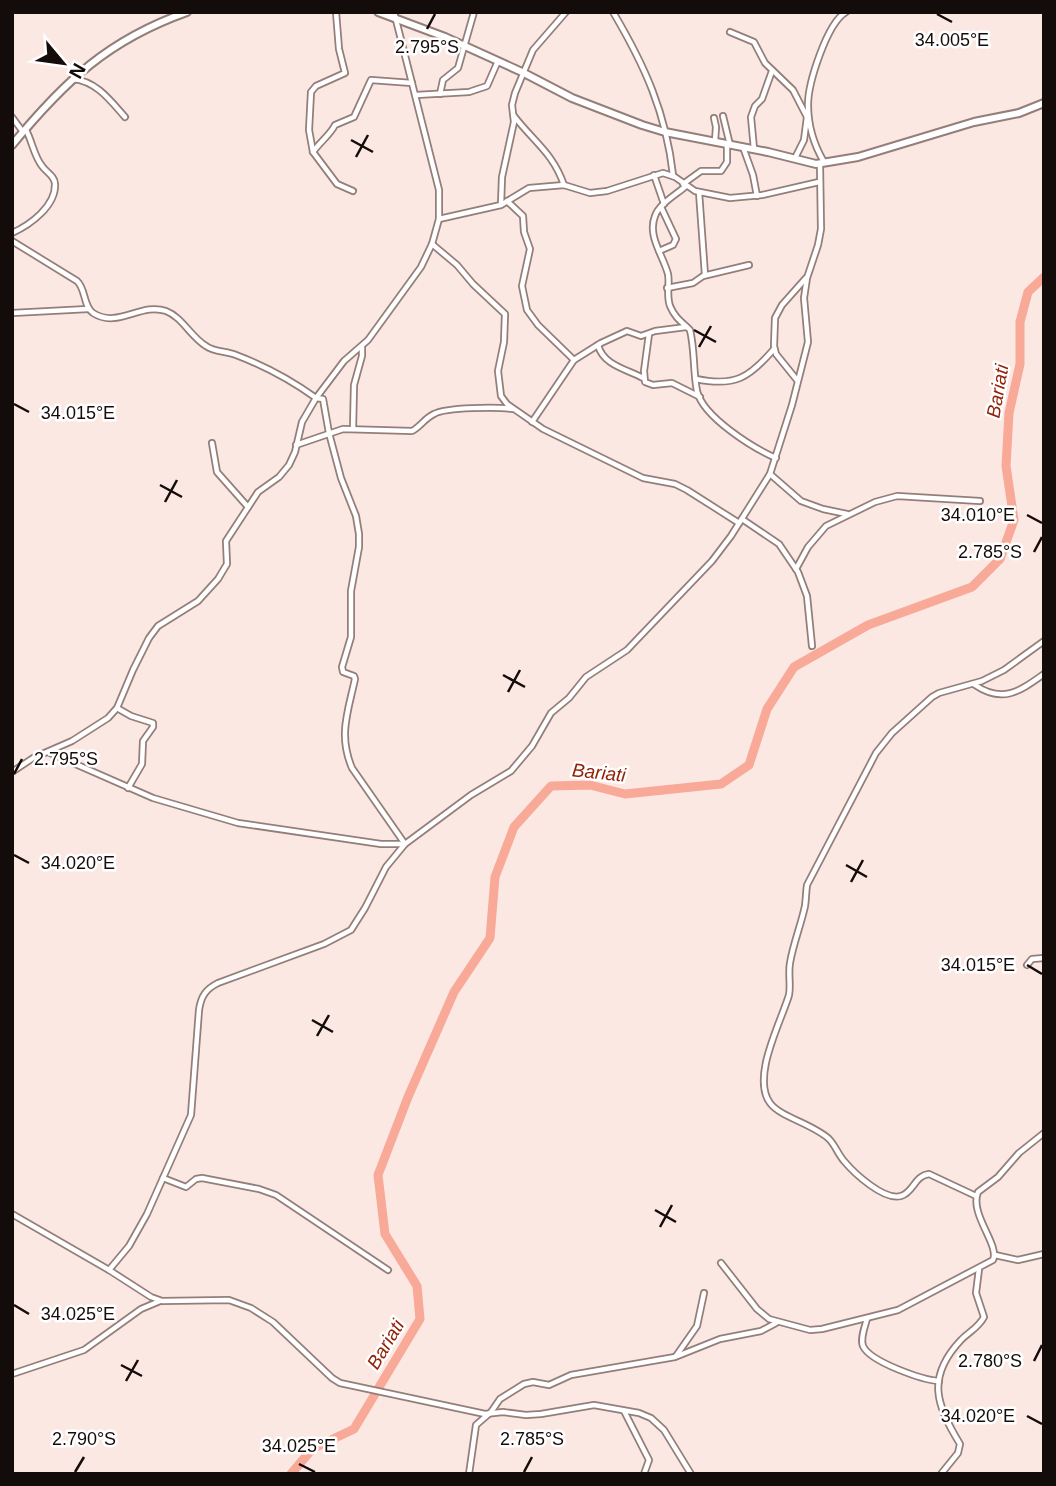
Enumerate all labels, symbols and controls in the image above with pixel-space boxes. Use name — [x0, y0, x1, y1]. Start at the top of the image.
north arrow — [28, 28, 98, 98]
text: 34.005°E — [915, 30, 989, 50]
text: 2.795°S — [395, 37, 459, 57]
text: N — [65, 60, 90, 82]
water label: Bariati — [982, 362, 1013, 419]
text: 34.015°E — [41, 403, 115, 423]
text: 34.010°E — [941, 505, 1015, 525]
text: 2.785°S — [958, 542, 1022, 562]
text: 2.795°S — [34, 749, 98, 769]
water label: Bariati — [571, 759, 628, 786]
text: 34.020°E — [41, 853, 115, 873]
text: 34.015°E — [941, 955, 1015, 975]
text: 34.025°E — [41, 1304, 115, 1324]
water label: Bariati — [363, 1315, 409, 1373]
text: 2.780°S — [958, 1351, 1022, 1371]
text: 34.020°E — [941, 1406, 1015, 1426]
text: 2.790°S — [52, 1429, 116, 1449]
text: 2.785°S — [500, 1429, 564, 1449]
text: 34.025°E — [262, 1436, 336, 1456]

